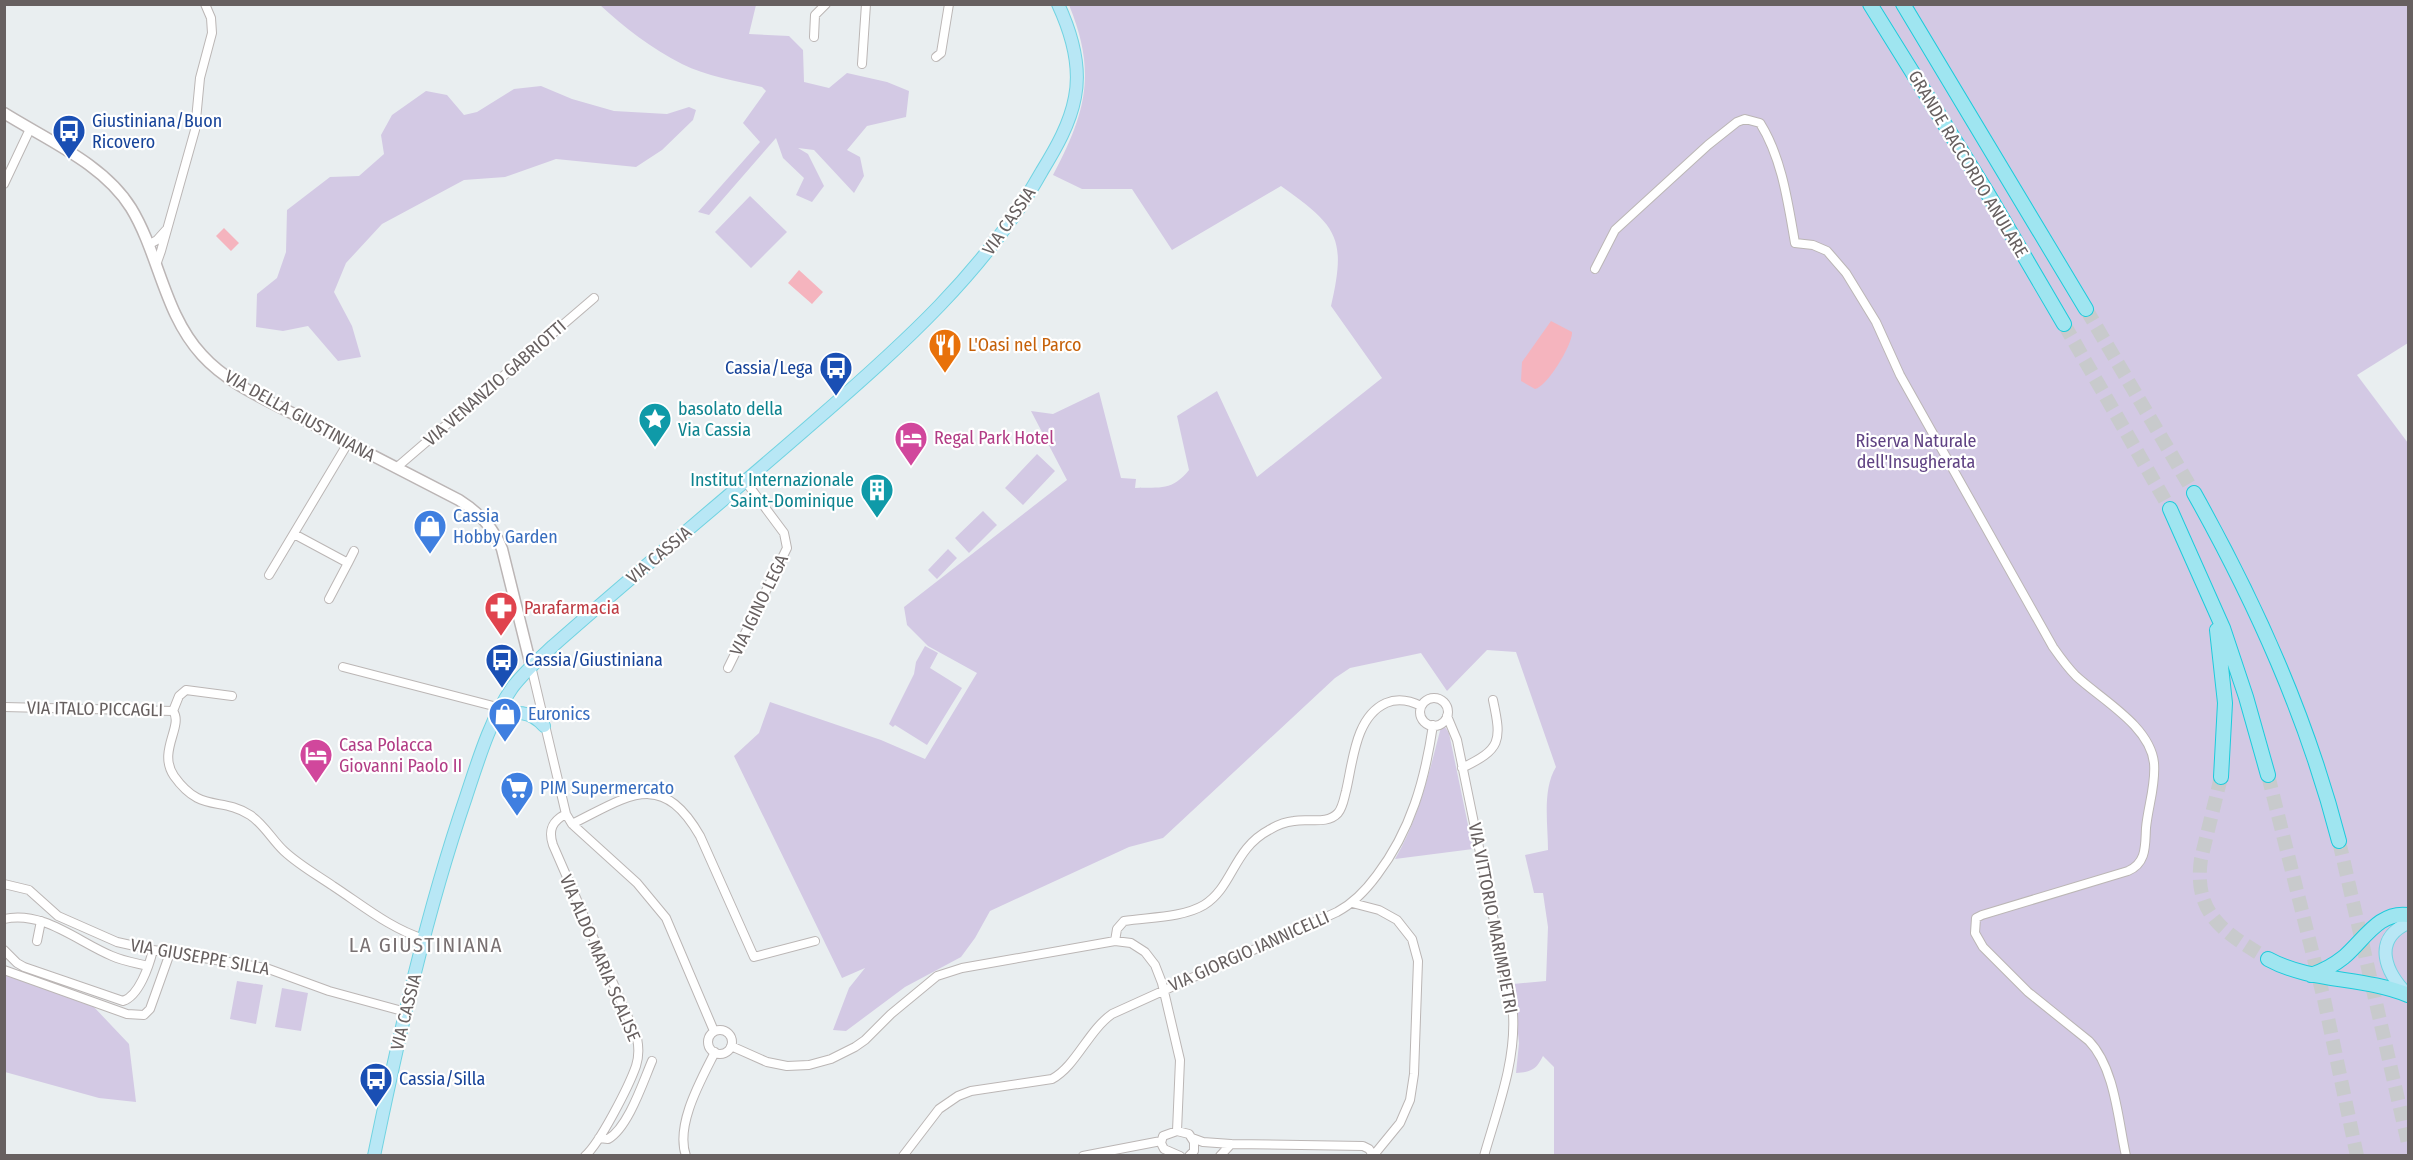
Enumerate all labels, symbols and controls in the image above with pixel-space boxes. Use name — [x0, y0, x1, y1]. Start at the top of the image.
street label: GRANDE RACCORDO ANULARE — [1903, 67, 2033, 261]
place label: Giustiniana/Buon Ricovero — [92, 110, 222, 153]
bus stop icon: Giustiniana/Buon Ricovero — [51, 113, 87, 160]
street label: VIA CASSIA — [978, 182, 1041, 259]
street label: VIA VENANZIO GABRIOTTI — [419, 315, 571, 451]
restaurant icon: L'Oasi nel Parco — [927, 327, 963, 374]
place label: L'Oasi nel Parco — [968, 334, 1081, 356]
bus stop icon: Cassia/Lega — [818, 350, 854, 397]
place label: Cassia/Lega — [725, 357, 813, 379]
street label: VIA DELLA GIUSTINIANA — [221, 365, 380, 467]
place label: basolato della Via Cassia — [678, 398, 783, 441]
place icon: basolato della Via Cassia — [637, 401, 673, 448]
hotel icon: Regal Park Hotel — [893, 420, 929, 467]
place label: Regal Park Hotel — [934, 427, 1054, 449]
park label: Riserva Naturale dell'Insugherata — [1856, 430, 1977, 473]
place label: Institut Internazionale Saint-Dominique — [690, 469, 854, 512]
building icon: Institut Internazionale Saint-Dominique — [859, 472, 895, 519]
place label: Cassia Hobby Garden — [453, 505, 558, 548]
shop icon: Cassia Hobby Garden — [412, 508, 448, 555]
street label: VIA CASSIA — [622, 521, 696, 589]
street label: VIA IGINO LEGA — [725, 550, 793, 659]
pharmacy icon: Parafarmacia — [483, 590, 519, 637]
place label: Parafarmacia — [524, 597, 620, 619]
bus stop icon: Cassia/Giustiniana — [484, 642, 520, 689]
place label: Cassia/Giustiniana — [525, 649, 663, 671]
shop icon: Euronics — [487, 696, 523, 743]
street label: VIA ITALO PICCAGLI — [27, 697, 163, 721]
place label: Euronics — [528, 703, 591, 725]
place label: Casa Polacca Giovanni Paolo II — [339, 734, 462, 777]
hotel icon: Casa Polacca Giovanni Paolo II — [298, 737, 334, 784]
supermarket icon: PIM Supermercato — [499, 770, 535, 817]
place label: PIM Supermercato — [540, 777, 674, 799]
street label: VIA VITTORIO MARIMPIETRI — [1464, 821, 1522, 1015]
street label: VIA ALDO MARIA SCALISE — [555, 871, 645, 1045]
street label: VIA GIORGIO IANNICELLI — [1165, 906, 1333, 996]
district label: LA GIUSTINIANA — [349, 932, 503, 958]
street label: VIA GIUSEPPE SILLA — [129, 934, 272, 980]
street label: VIA CASSIA — [386, 971, 426, 1053]
bus stop icon: Cassia/Silla — [358, 1061, 394, 1108]
place label: Cassia/Silla — [399, 1068, 486, 1090]

